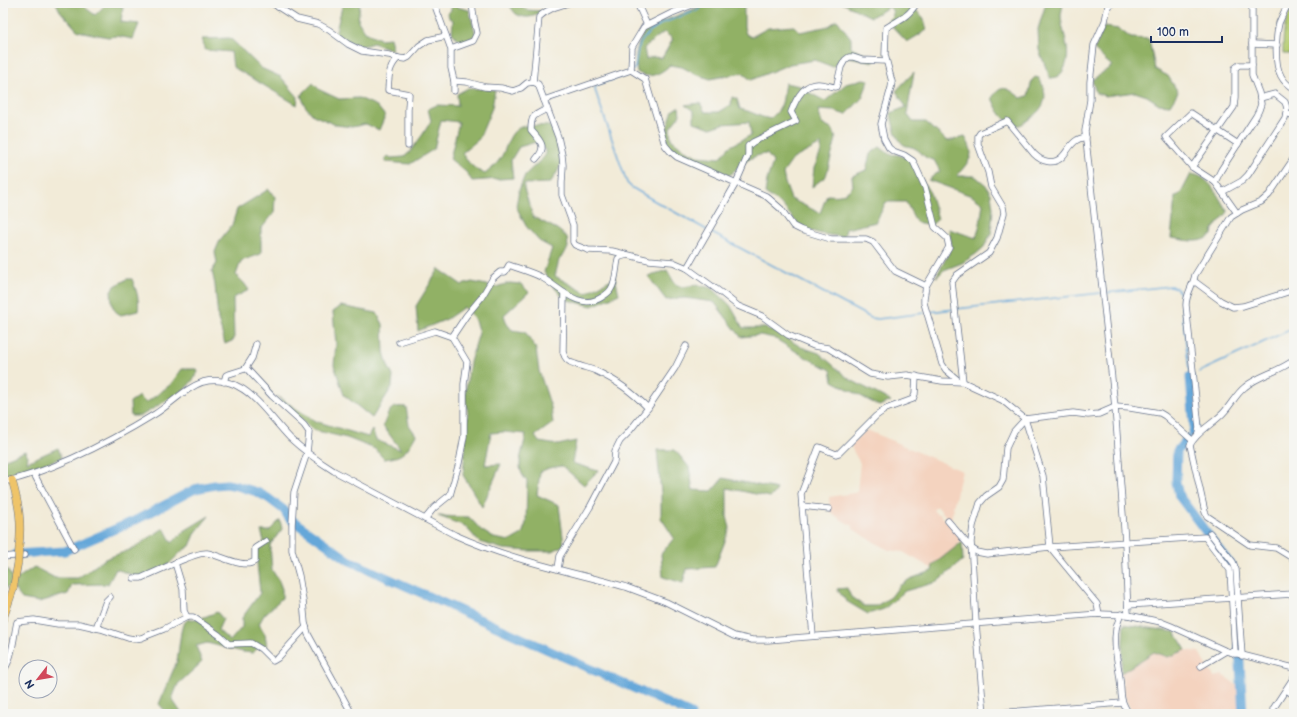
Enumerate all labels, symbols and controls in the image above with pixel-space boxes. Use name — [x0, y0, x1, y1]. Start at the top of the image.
scale bar — [1151, 18, 1222, 44]
text: 100 m — [1157, 25, 1189, 40]
north arrow — [18, 659, 58, 699]
text: N — [22, 677, 38, 691]

